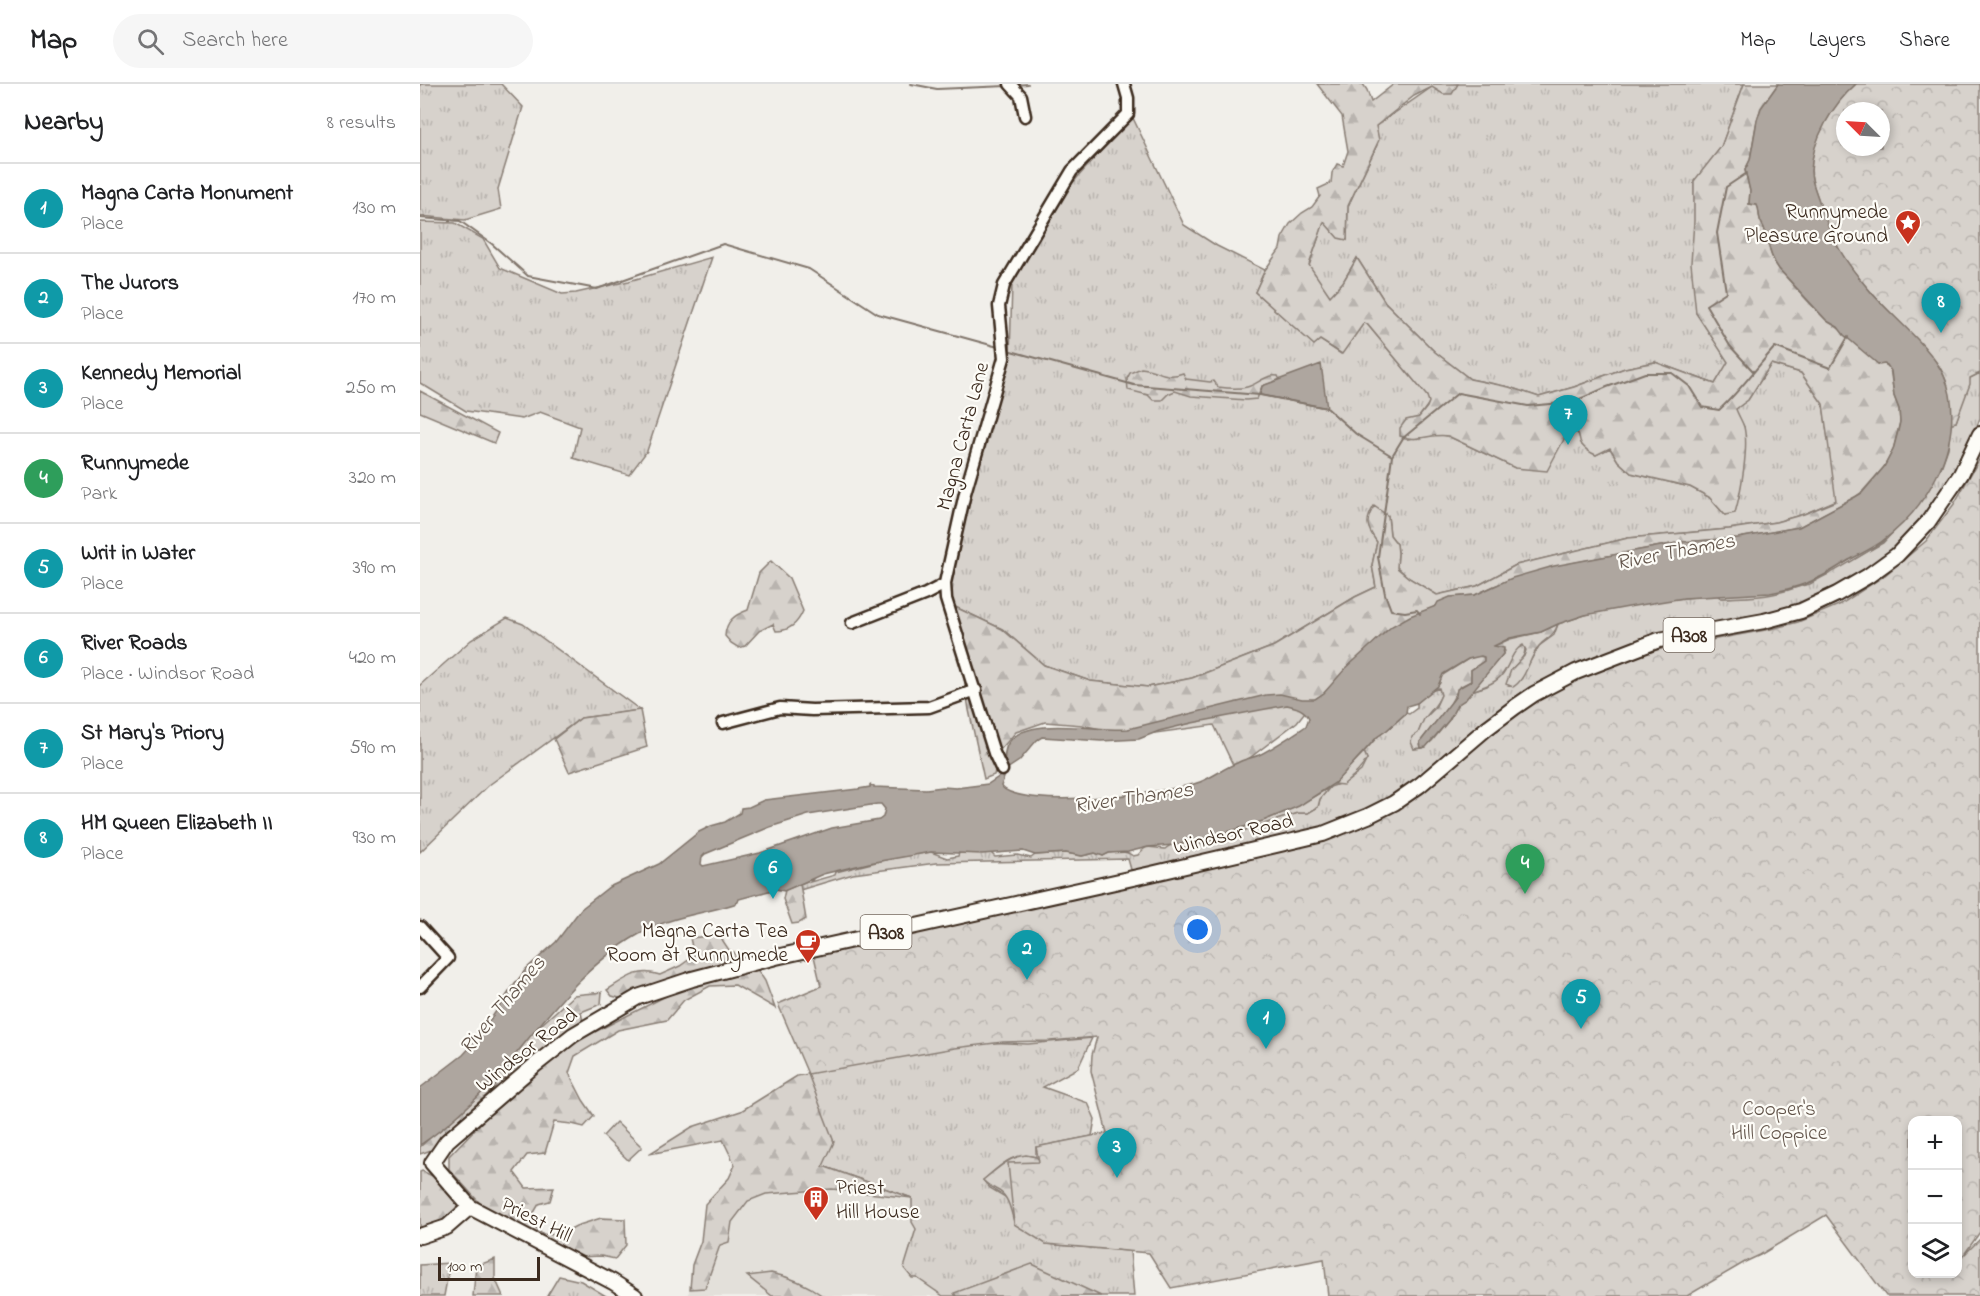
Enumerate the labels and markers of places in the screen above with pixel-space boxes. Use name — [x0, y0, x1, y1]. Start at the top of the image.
place label: Runnymede Pleasure Ground — [1744, 198, 1889, 252]
place icon: Runnymede Pleasure Ground — [1893, 208, 1923, 246]
pin: 8 — [1922, 284, 1960, 333]
pin: 7 — [1548, 396, 1588, 445]
pin: 4 — [1506, 844, 1544, 894]
pin: 6 — [754, 850, 792, 899]
place label: Magna Carta Tea Room at Runnymede — [606, 917, 789, 973]
cafe icon: Magna Carta Tea Room at Runnymede — [793, 927, 823, 965]
pin: 2 — [1008, 930, 1046, 980]
pin: 5 — [1562, 980, 1600, 1029]
pin: 1 — [1246, 1000, 1286, 1049]
pin: 3 — [1098, 1128, 1136, 1178]
place label: Priest Hill House — [836, 1174, 920, 1228]
building icon: Priest Hill House — [801, 1184, 831, 1222]

